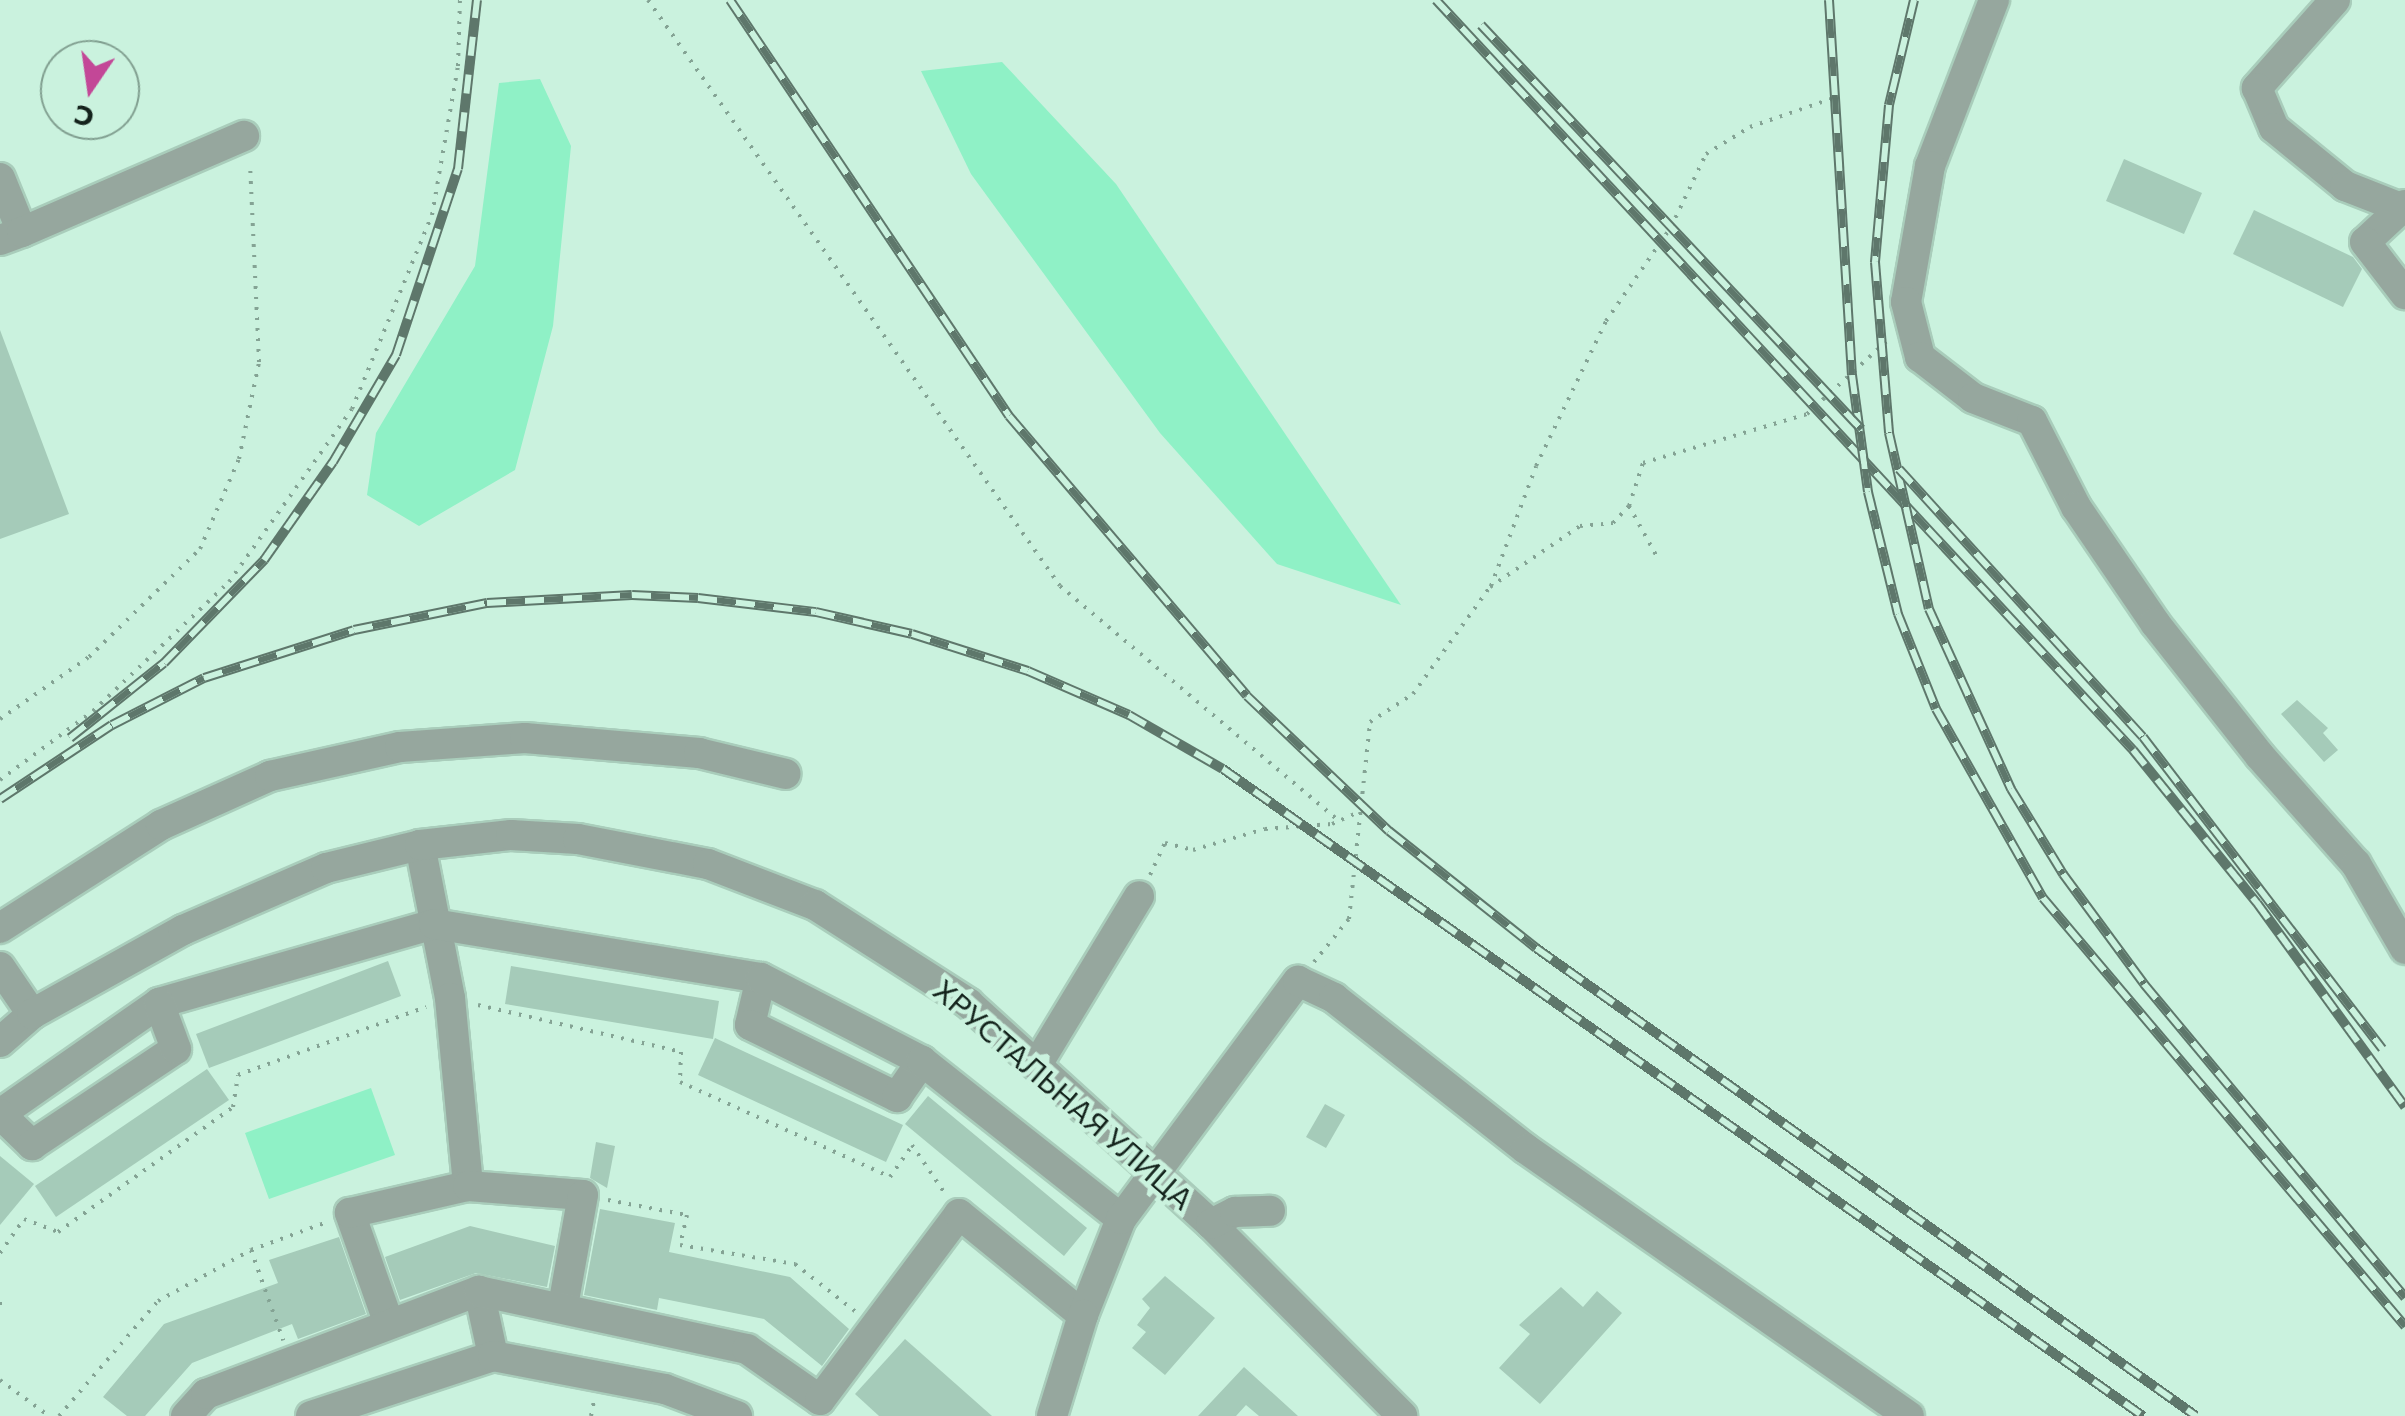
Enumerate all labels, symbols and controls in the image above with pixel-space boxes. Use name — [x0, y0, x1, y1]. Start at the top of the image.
north arrow — [40, 40, 140, 140]
text: С — [71, 99, 97, 136]
street label: ХРУСТАЛЬНАЯ УЛИЦА — [927, 971, 1201, 1217]

